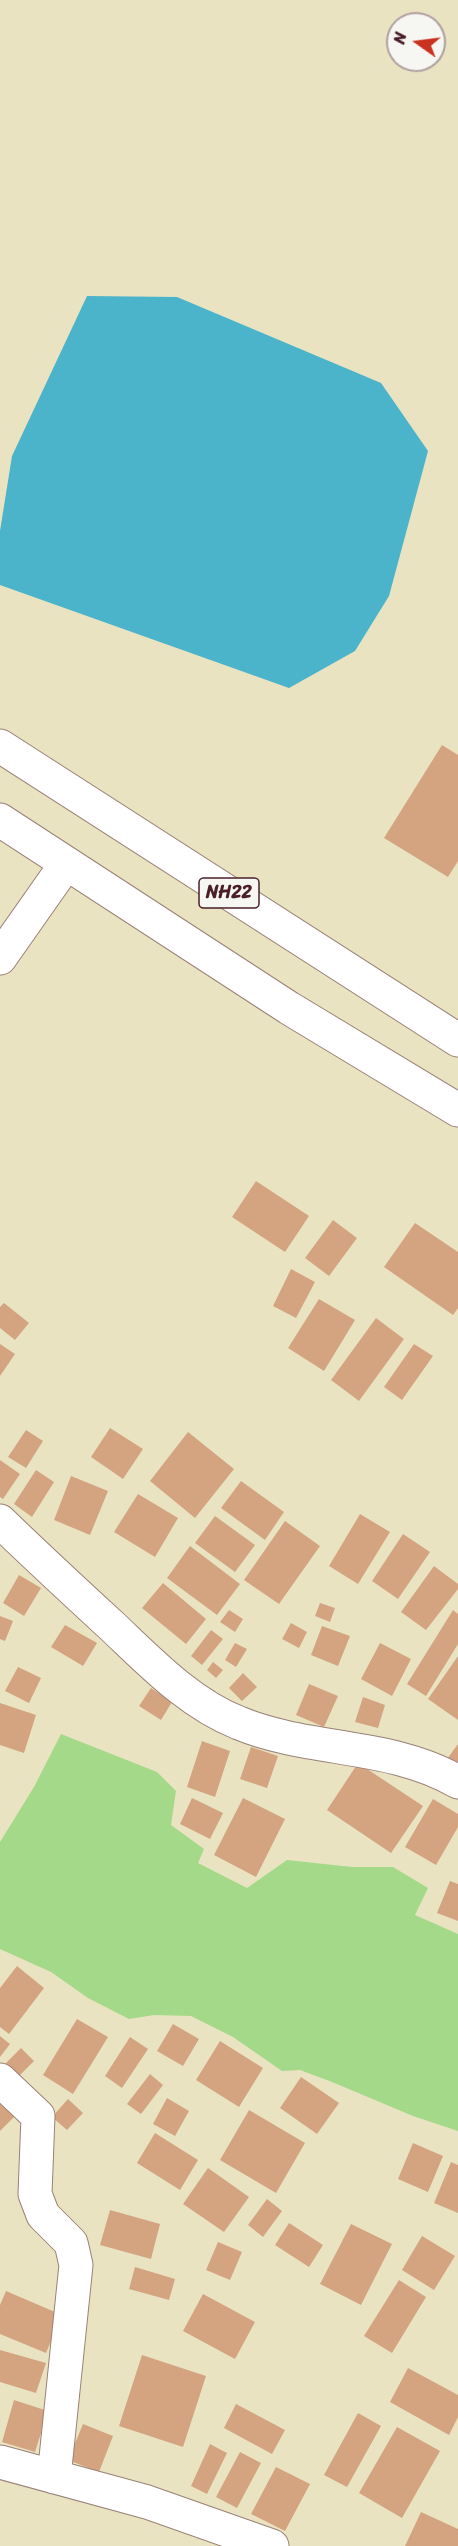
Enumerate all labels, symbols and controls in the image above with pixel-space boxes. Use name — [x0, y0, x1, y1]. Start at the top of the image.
north arrow — [386, 12, 446, 72]
text: N — [385, 29, 415, 47]
road number: NH22 — [199, 878, 259, 908]

